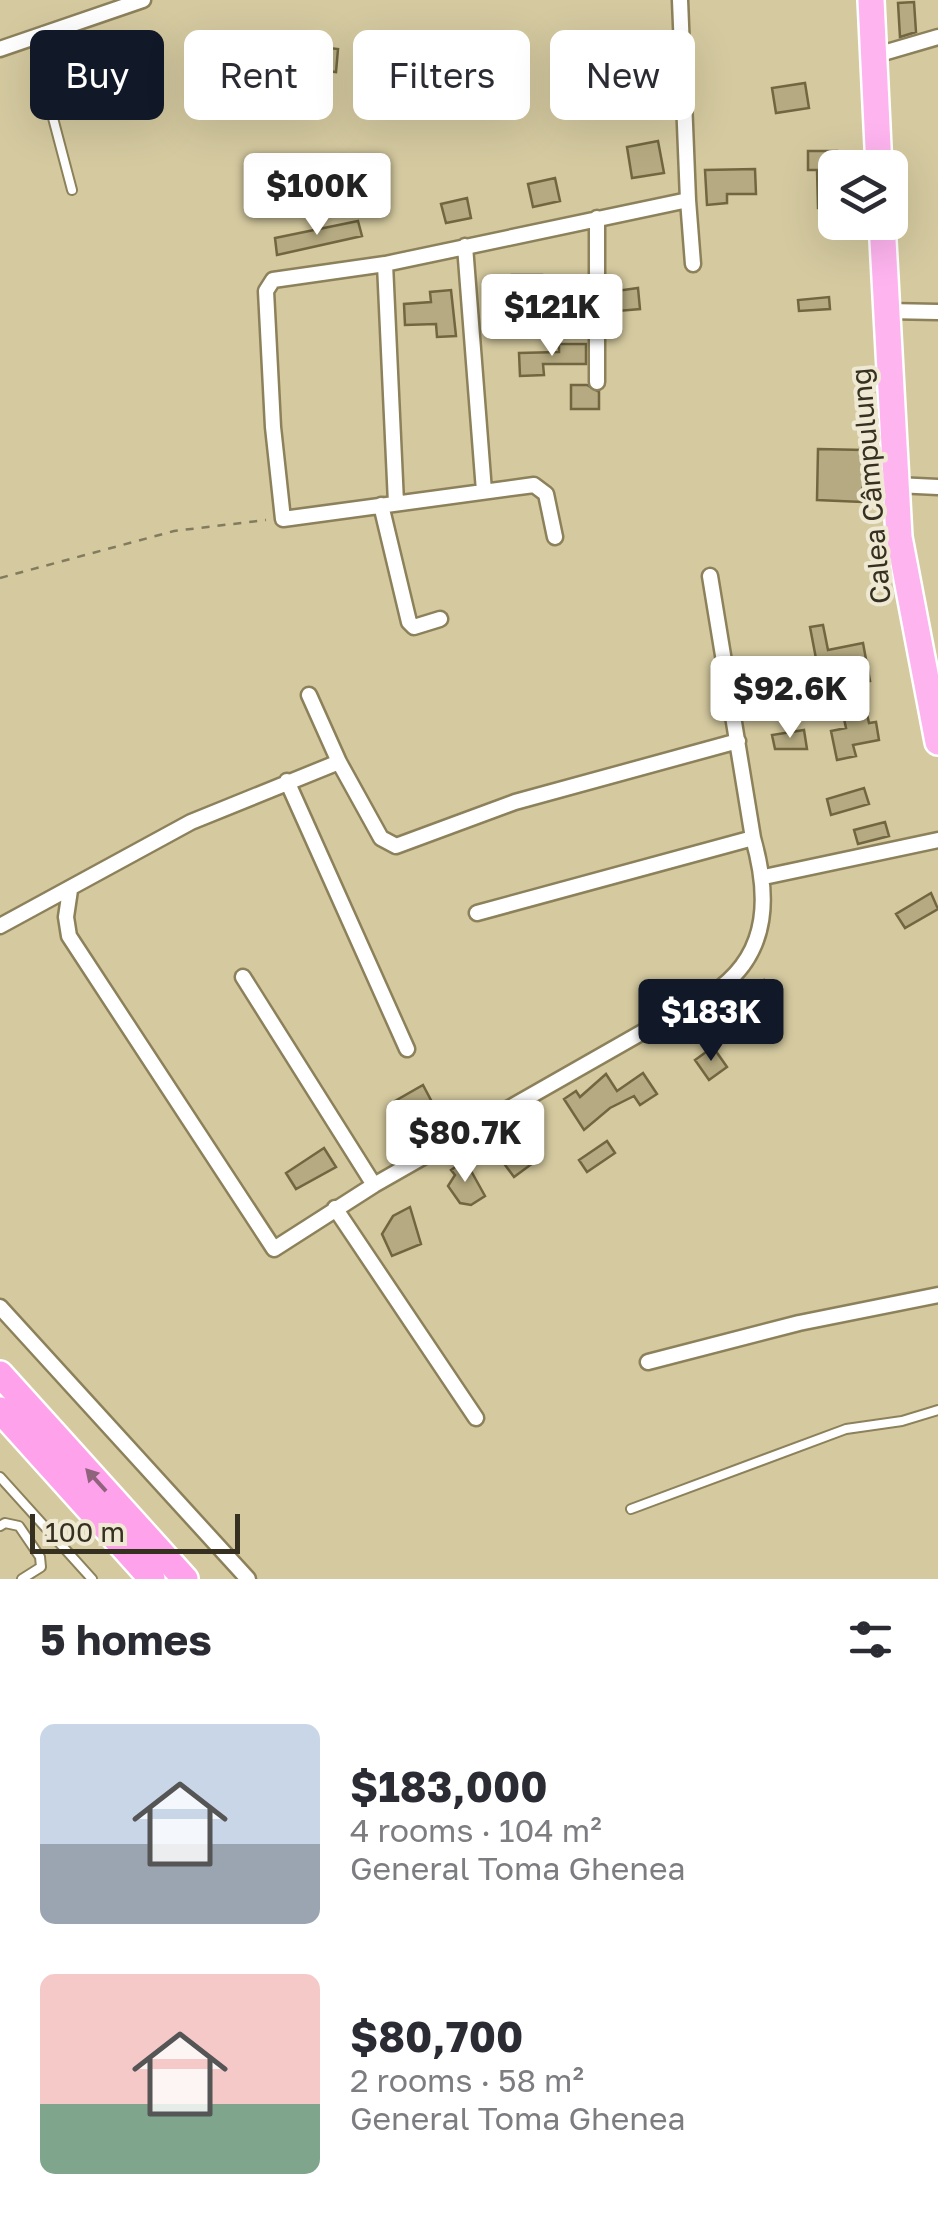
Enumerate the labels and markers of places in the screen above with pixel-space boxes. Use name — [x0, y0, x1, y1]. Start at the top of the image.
pin: $100K — [247, 153, 387, 238]
pin: $121K — [482, 274, 622, 359]
pin: $92.6K — [709, 656, 871, 741]
pin: $183K — [641, 979, 781, 1064]
pin: $80.7K — [384, 1100, 546, 1185]

